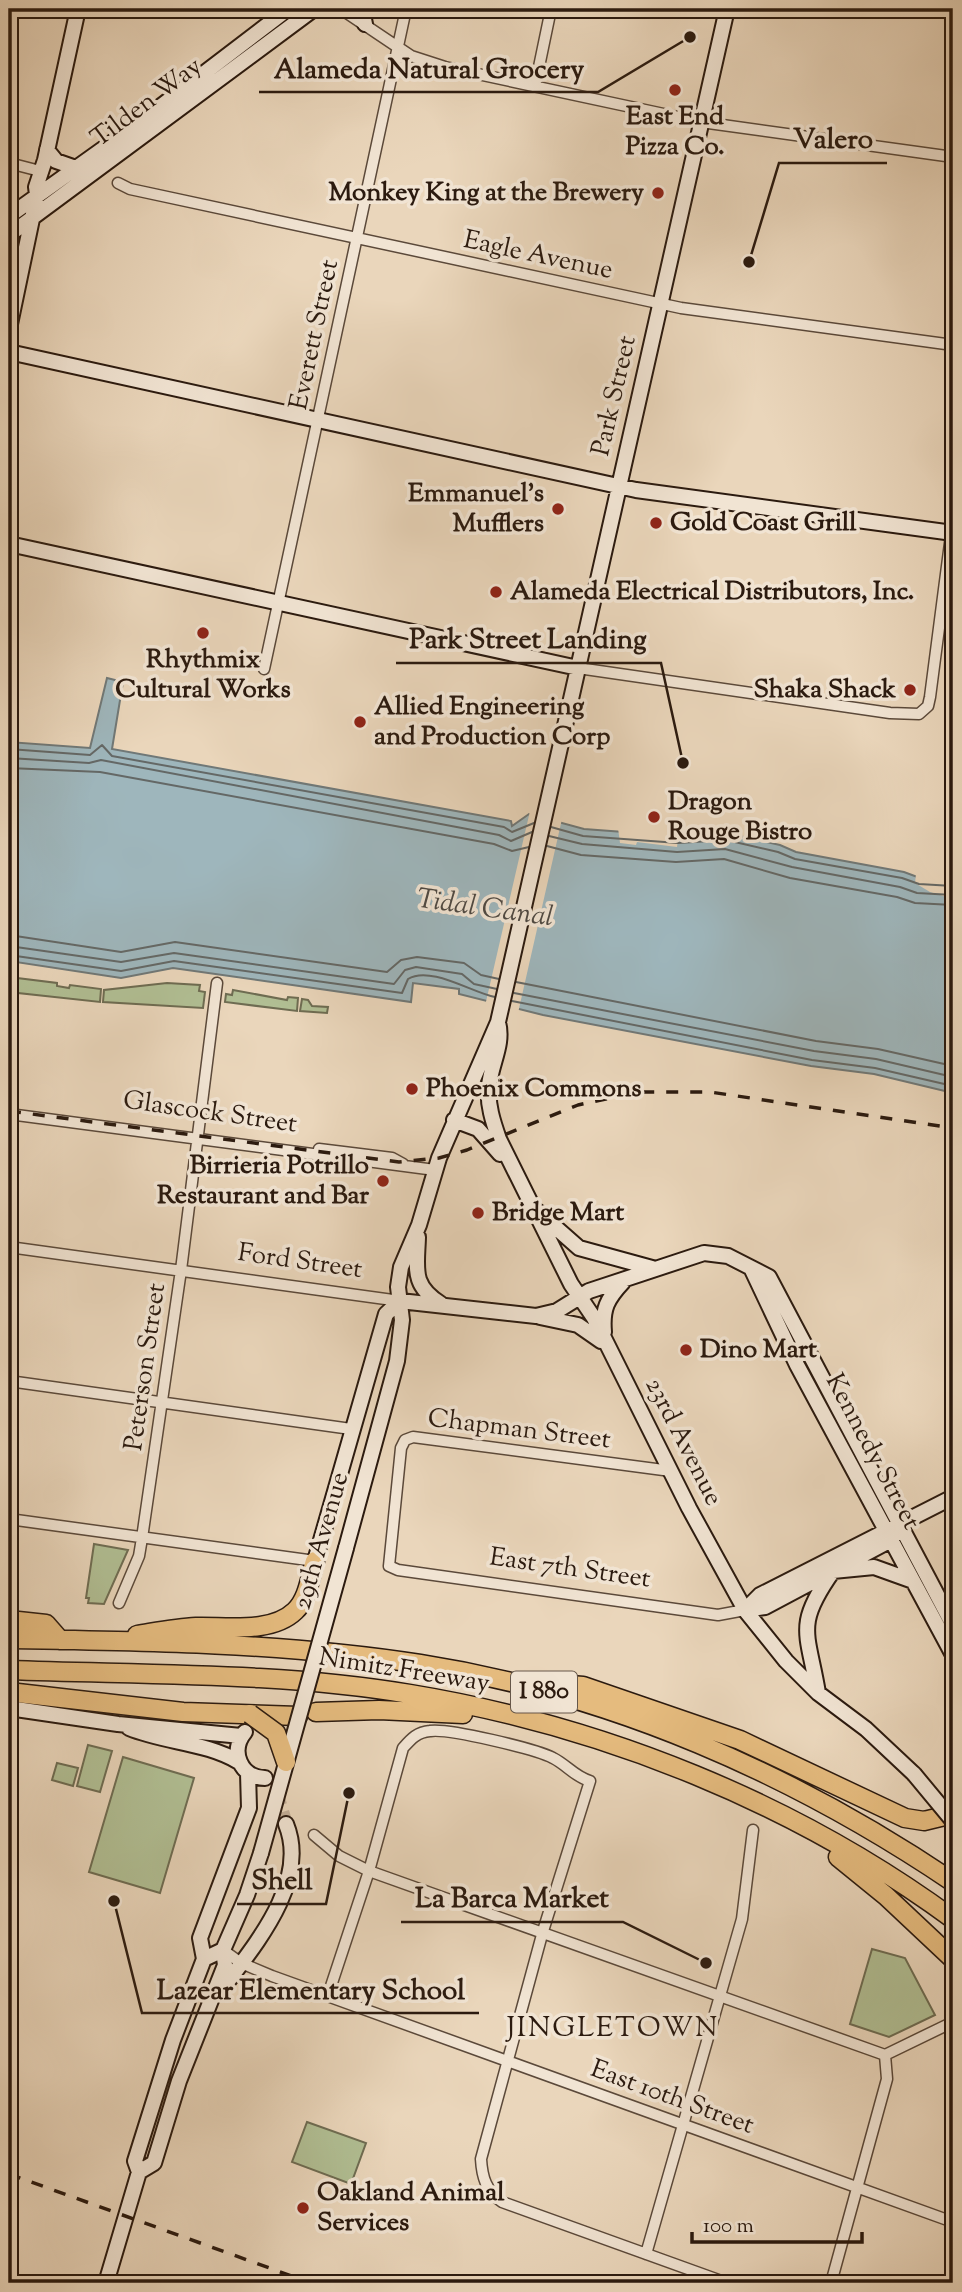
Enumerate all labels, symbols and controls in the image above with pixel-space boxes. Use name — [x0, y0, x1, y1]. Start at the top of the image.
callout: Alameda Natural Grocery — [259, 43, 598, 92]
street label: Tilden Way — [84, 49, 210, 157]
text: Alameda Natural Grocery — [274, 51, 584, 91]
marker: East End Pizza Co. — [667, 82, 683, 98]
place label: East End Pizza Co. — [625, 99, 725, 166]
callout: Valero — [779, 114, 887, 163]
text: Valero — [793, 121, 873, 161]
place label: Monkey King at the Brewery — [328, 175, 644, 212]
marker: Monkey King at the Brewery — [650, 185, 666, 201]
street label: Eagle Avenue — [460, 222, 616, 290]
street label: Everett Street — [281, 256, 349, 414]
street label: Park Street — [583, 332, 647, 460]
place label: Emmanuel's Mufflers — [408, 476, 544, 543]
marker: Emmanuel's Mufflers — [550, 501, 566, 517]
place label: Gold Coast Grill — [670, 505, 857, 542]
marker: Gold Coast Grill — [648, 515, 664, 531]
place label: Alameda Electrical Distributors, Inc. — [510, 574, 914, 611]
marker: Alameda Electrical Distributors, Inc. — [488, 584, 504, 600]
callout: Park Street Landing — [396, 614, 661, 663]
text: Park Street Landing — [409, 621, 647, 661]
marker: Rhythmix Cultural Works — [195, 625, 211, 641]
place label: Rhythmix Cultural Works — [115, 642, 291, 709]
place label: Shaka Shack — [753, 672, 897, 709]
marker: Shaka Shack — [902, 682, 918, 698]
place label: Allied Engineering and Production Corp — [374, 689, 611, 756]
marker: Allied Engineering and Production Corp — [352, 714, 368, 730]
place label: Dragon Rouge Bistro — [668, 784, 812, 851]
marker: Dragon Rouge Bistro — [646, 809, 662, 825]
water label: Tidal Canal — [414, 880, 556, 938]
place label: Phoenix Commons — [426, 1071, 642, 1108]
marker: Phoenix Commons — [404, 1081, 420, 1097]
street label: Glascock Street — [121, 1082, 299, 1144]
place label: Birrieria Potrillo Restaurant and Bar — [157, 1148, 369, 1215]
marker: Birrieria Potrillo Restaurant and Bar — [375, 1173, 391, 1189]
place label: Bridge Mart — [492, 1195, 624, 1232]
marker: Bridge Mart — [470, 1205, 486, 1221]
street label: Ford Street — [235, 1235, 365, 1289]
street label: Peterson Street — [116, 1281, 176, 1453]
place label: Dino Mart — [700, 1332, 817, 1369]
marker: Dino Mart — [678, 1342, 694, 1358]
street label: Kennedy Street — [815, 1367, 929, 1537]
street label: 23rd Avenue — [635, 1372, 731, 1512]
street label: Chapman Street — [425, 1400, 613, 1460]
street label: 29th Avenue — [285, 1468, 359, 1614]
street label: East 7th Street — [487, 1539, 653, 1599]
street label: Nimitz Freeway — [316, 1639, 492, 1703]
road number: I 880 — [511, 1672, 577, 1712]
callout: Shell — [237, 1855, 326, 1904]
text: Shell — [251, 1862, 313, 1902]
callout: La Barca Market — [401, 1873, 623, 1922]
text: La Barca Market — [415, 1880, 609, 1920]
callout: Lazear Elementary School — [142, 1964, 479, 2013]
text: Lazear Elementary School — [157, 1972, 465, 2012]
district label: JINGLETOWN — [505, 2009, 719, 2049]
street label: East 10th Street — [585, 2051, 759, 2145]
place label: Oakland Animal Services — [317, 2175, 505, 2242]
marker: Oakland Animal Services — [295, 2200, 311, 2216]
scale bar — [692, 2201, 862, 2245]
text: 100 m — [703, 2212, 754, 2242]

